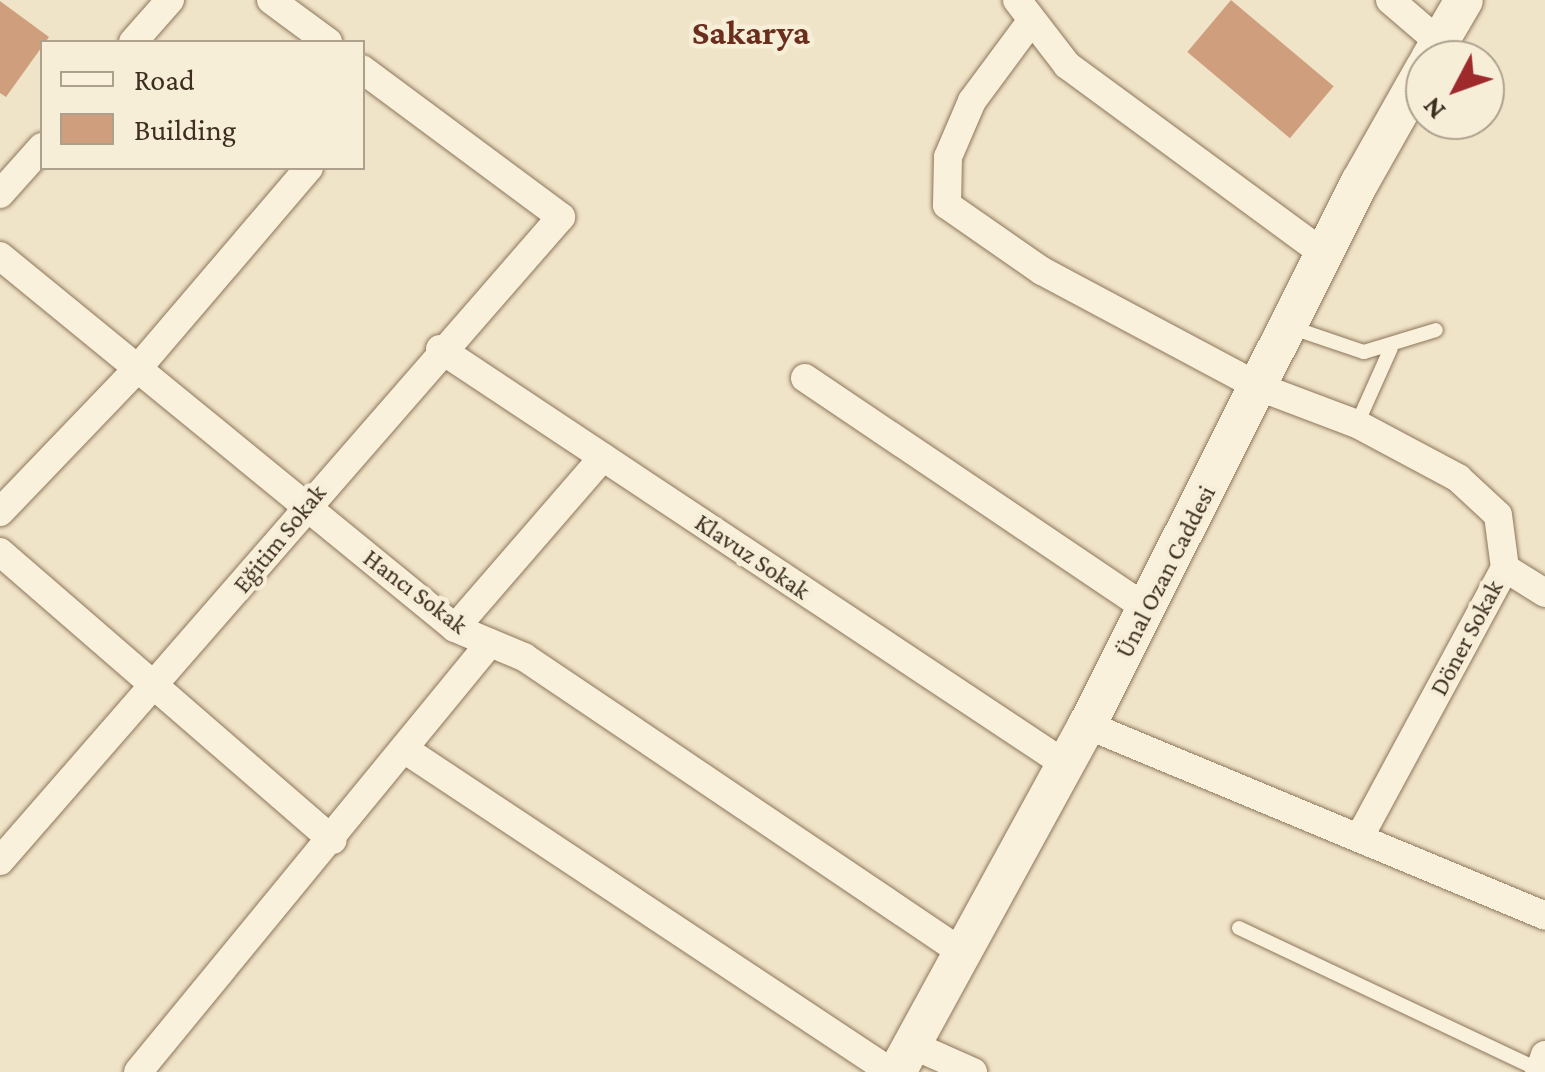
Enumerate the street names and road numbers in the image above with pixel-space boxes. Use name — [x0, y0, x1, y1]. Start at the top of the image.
street label: Eğitim Sokak — [227, 479, 333, 599]
street label: Ünal Ozan Caddesi — [1110, 481, 1222, 663]
street label: Klavuz Sokak — [689, 508, 815, 606]
street label: Hancı Sokak — [357, 543, 473, 641]
street label: Döner Sokak — [1424, 575, 1510, 701]

